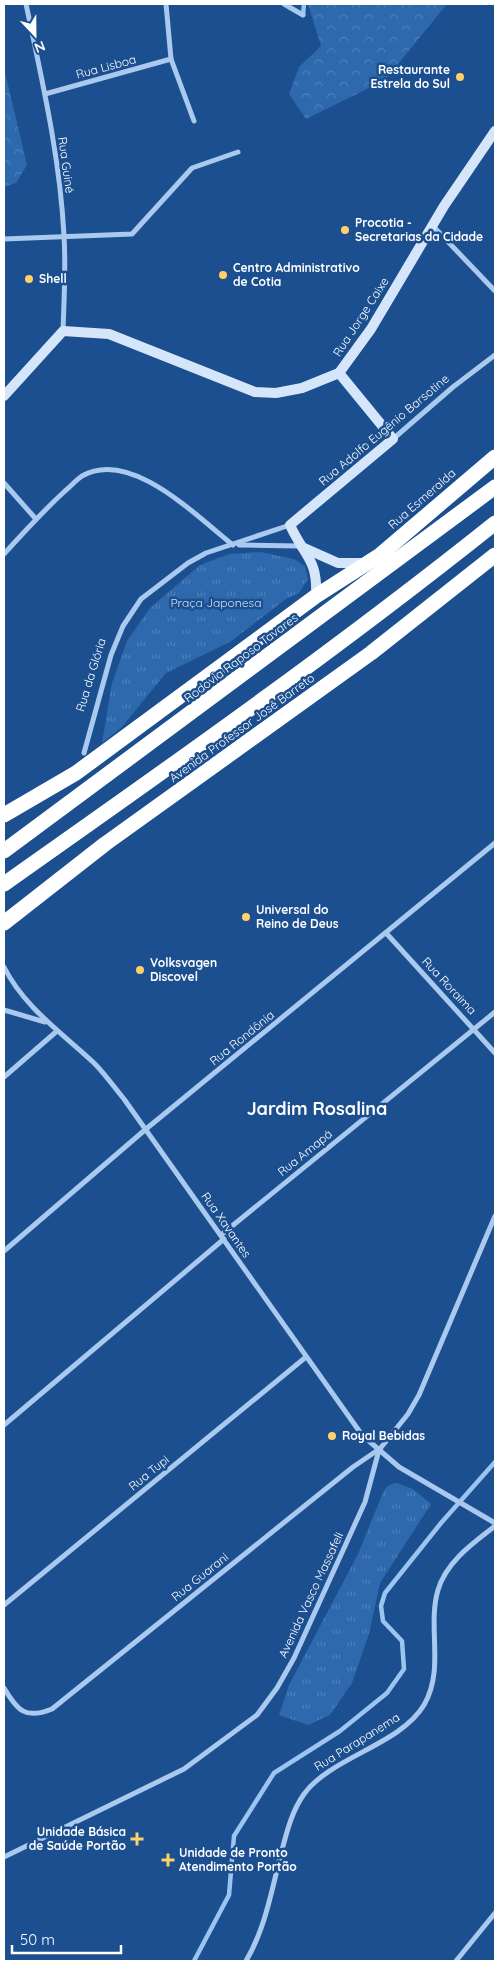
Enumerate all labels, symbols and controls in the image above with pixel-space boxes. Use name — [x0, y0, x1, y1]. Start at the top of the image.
north arrow — [10, 10, 60, 60]
text: N — [32, 37, 48, 57]
street label: Rua Lisboa — [74, 51, 138, 82]
place label: Restaurante Estrela do Sul — [370, 62, 450, 91]
marker: Restaurante Estrela do Sul — [454, 71, 466, 83]
street label: Rua Guiné — [55, 136, 78, 194]
place label: Procotia - Secretarias da Cidade — [355, 215, 483, 244]
marker: Procotia - Secretarias da Cidade — [339, 224, 351, 236]
place label: Centro Administrativo de Cotia — [233, 260, 360, 289]
marker: Centro Administrativo de Cotia — [217, 269, 229, 281]
place label: Shell — [39, 271, 67, 286]
marker: Shell — [23, 273, 35, 285]
street label: Rua Jorge Caixe — [329, 274, 392, 359]
street label: Rua Adolfo Eugênio Barsotine — [316, 371, 452, 488]
street label: Rua Esmeralda — [385, 465, 458, 532]
park label: Praça Japonesa — [170, 595, 262, 610]
street label: Rodovia Raposo Tavares — [181, 610, 301, 705]
street label: Rua da Glória — [72, 636, 109, 713]
street label: Avenida Professor José Barreto — [166, 670, 317, 785]
place label: Universal do Reino de Deus — [256, 902, 339, 931]
marker: Universal do Reino de Deus — [240, 911, 252, 923]
street label: Rua Roraima — [419, 954, 480, 1017]
place label: Volksvagen Discovel — [150, 955, 217, 984]
marker: Volksvagen Discovel — [134, 964, 146, 976]
street label: Rua Rondônia — [206, 1007, 277, 1068]
district label: Jardim Rosalina — [247, 1097, 387, 1120]
street label: Rua Amapá — [274, 1126, 335, 1179]
street label: Rua Xavantes — [198, 1189, 255, 1261]
place label: Royal Bebidas — [342, 1428, 425, 1443]
marker: Royal Bebidas — [326, 1430, 338, 1442]
street label: Rua Tupi — [125, 1452, 172, 1493]
street label: Avenida Vasco Massafeli — [275, 1529, 346, 1660]
street label: Rua Guarani — [168, 1549, 231, 1604]
street label: Rua Parapanema — [311, 1709, 402, 1774]
place label: Unidade Básica de Saúde Portão — [29, 1824, 127, 1853]
marker: Unidade Básica de Saúde Portão — [130, 1832, 144, 1846]
place label: Unidade de Pronto Atendimento Portão — [179, 1845, 297, 1874]
marker: Unidade de Pronto Atendimento Portão — [161, 1853, 175, 1867]
scale bar — [12, 1922, 121, 1954]
text: 50 m — [20, 1930, 55, 1949]

